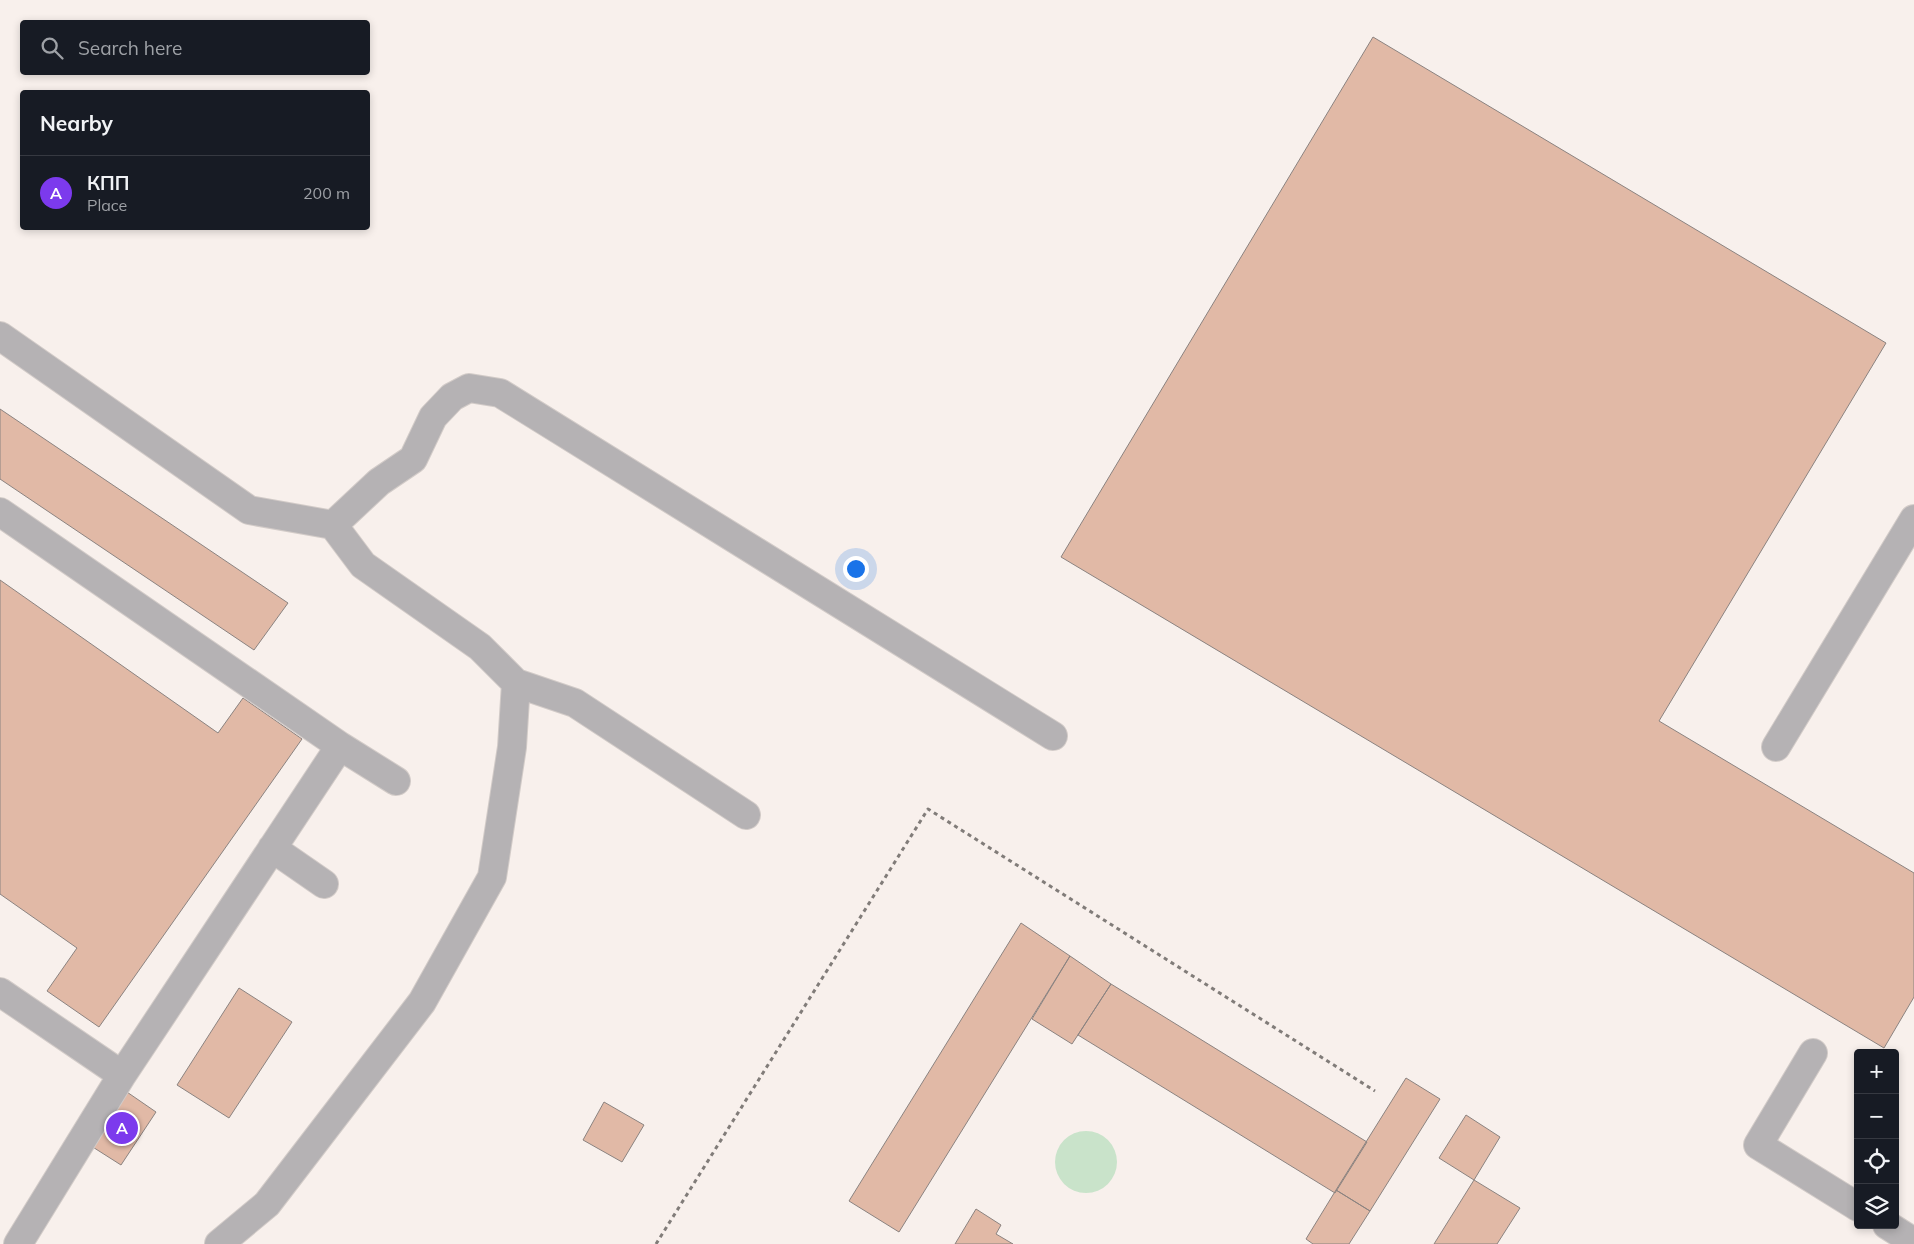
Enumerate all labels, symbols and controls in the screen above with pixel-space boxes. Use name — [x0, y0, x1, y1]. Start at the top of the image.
search box — [20, 20, 370, 75]
icon: search — [38, 34, 66, 62]
text: Search here — [78, 36, 182, 60]
text: Nearby — [40, 110, 113, 136]
text: КПП — [87, 171, 129, 195]
text: A — [50, 183, 62, 203]
text: 200 m — [303, 183, 350, 203]
text: Place — [87, 195, 127, 215]
your location — [843, 556, 869, 582]
map controls — [1854, 1049, 1899, 1229]
button: + — [1854, 1049, 1899, 1094]
button: − — [1854, 1094, 1899, 1139]
pin: A — [106, 1109, 138, 1147]
button: locate — [1854, 1139, 1899, 1184]
button: layers — [1854, 1184, 1899, 1229]

